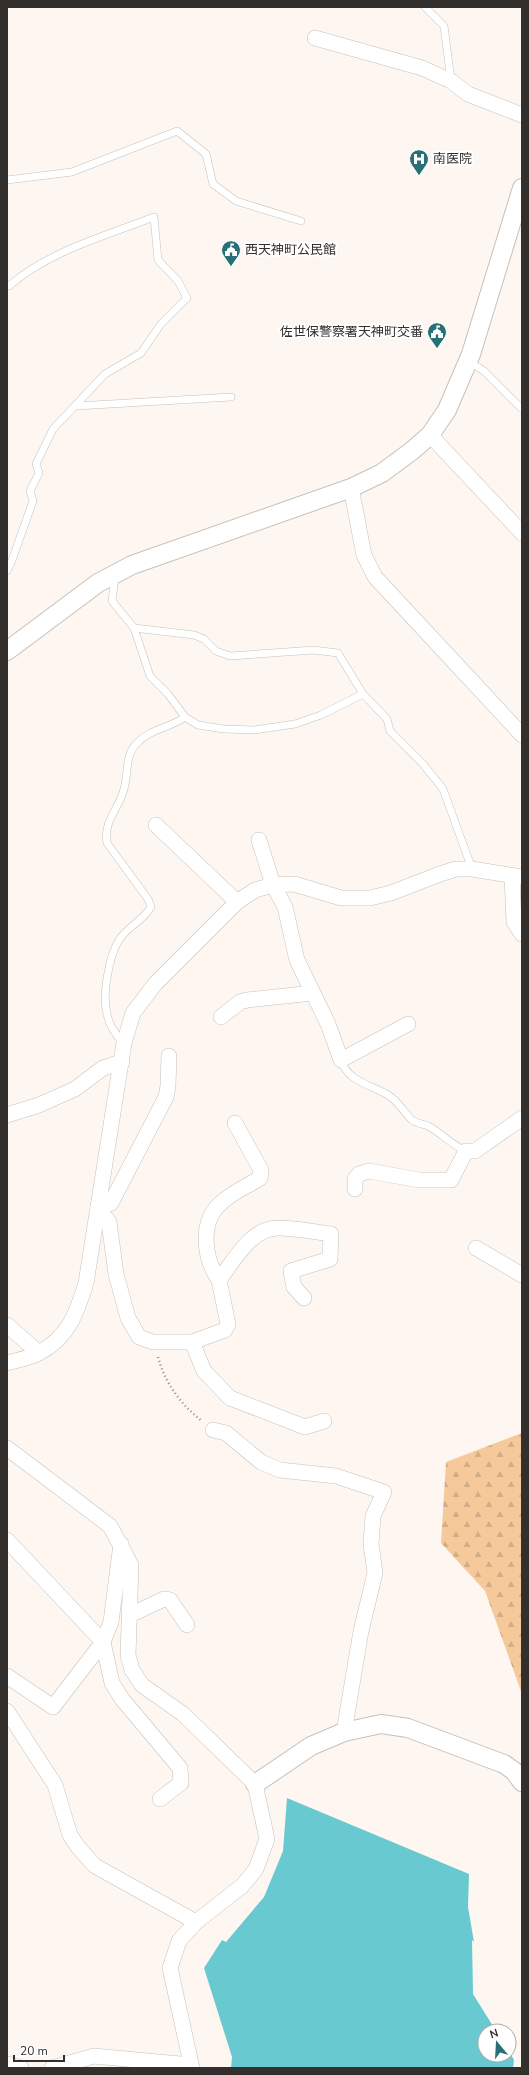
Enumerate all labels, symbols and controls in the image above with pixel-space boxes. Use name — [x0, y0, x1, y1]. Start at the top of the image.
hospital icon: 南医院 — [408, 148, 430, 176]
place label: 南医院 — [433, 150, 472, 168]
public building icon: 西天神町公民館 — [220, 239, 242, 267]
place label: 西天神町公民館 — [245, 241, 336, 259]
public building icon: 佐世保警察署天神町交番 — [426, 321, 448, 349]
place label: 佐世保警察署天神町交番 — [280, 323, 423, 341]
north arrow — [477, 2023, 517, 2063]
text: N — [488, 2026, 500, 2042]
scale bar — [14, 2037, 64, 2063]
text: 20 m — [20, 2043, 48, 2059]

